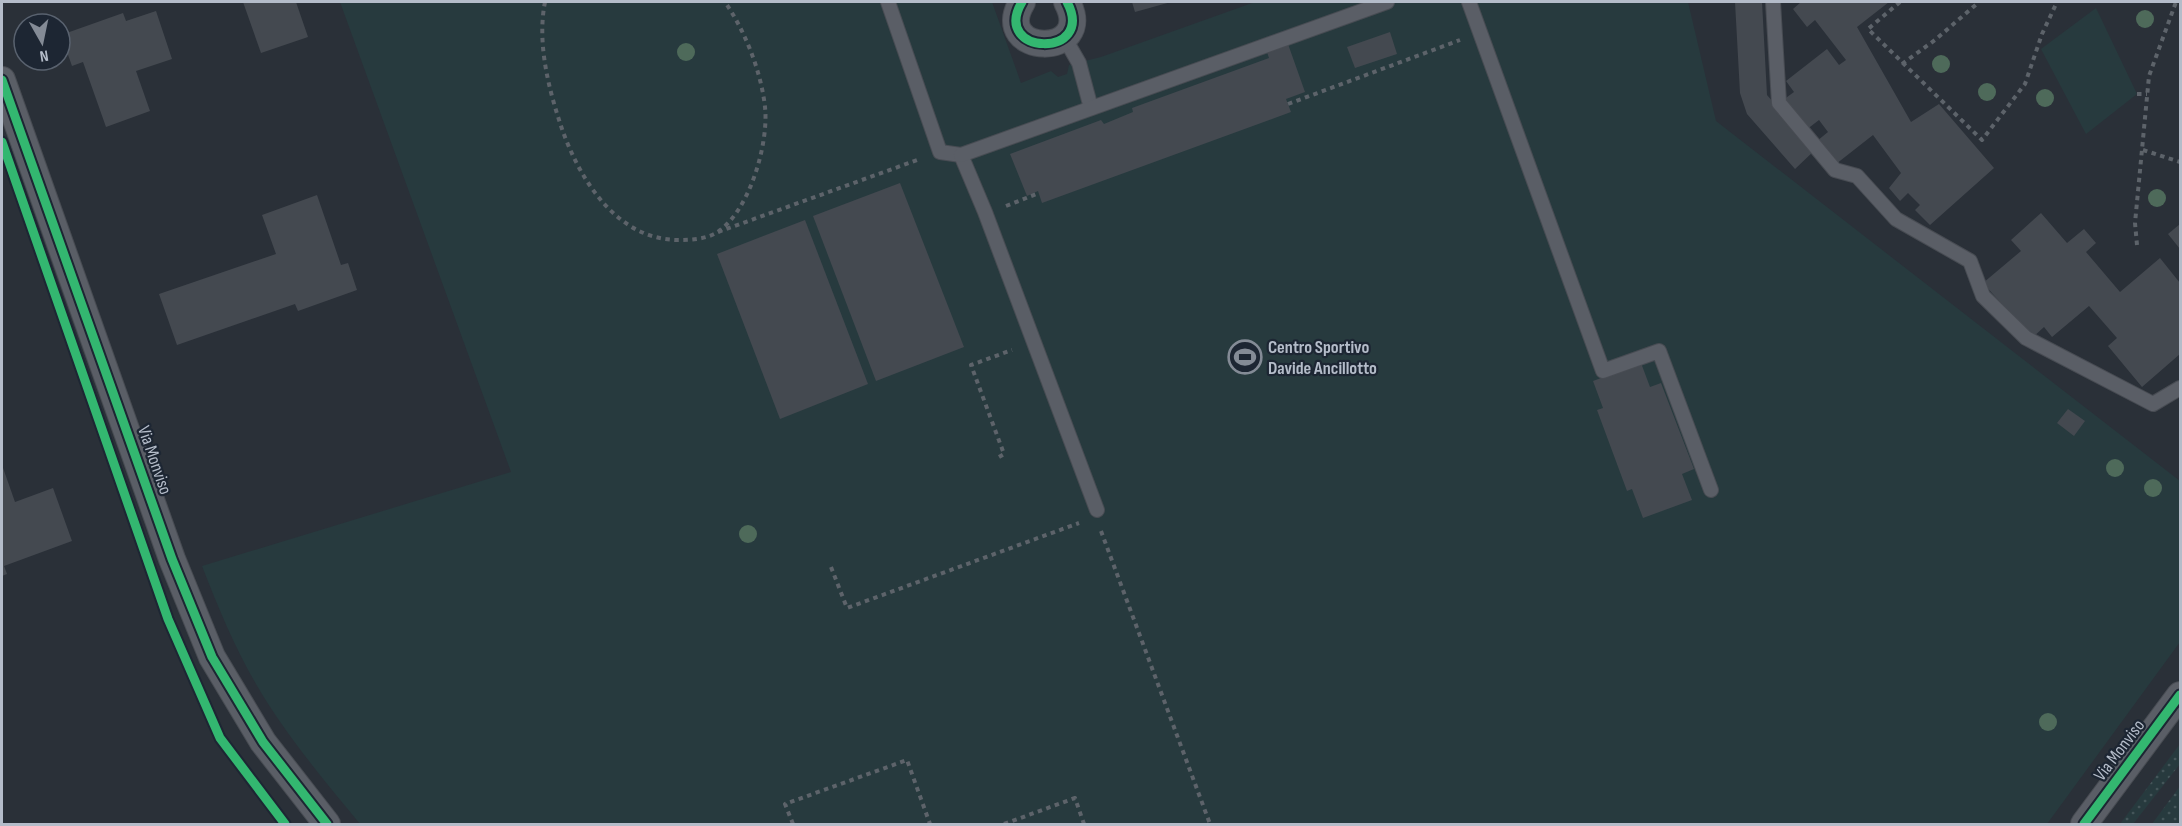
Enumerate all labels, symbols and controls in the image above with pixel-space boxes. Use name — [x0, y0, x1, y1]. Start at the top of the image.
north arrow — [12, 12, 72, 72]
text: N — [38, 45, 50, 65]
place label: Centro Sportivo Davide Ancillotto — [1268, 337, 1377, 379]
sports icon: Centro Sportivo Davide Ancillotto — [1227, 339, 1263, 375]
street label: Via Monviso — [133, 423, 176, 497]
street label: Via Monviso — [2090, 716, 2149, 785]

